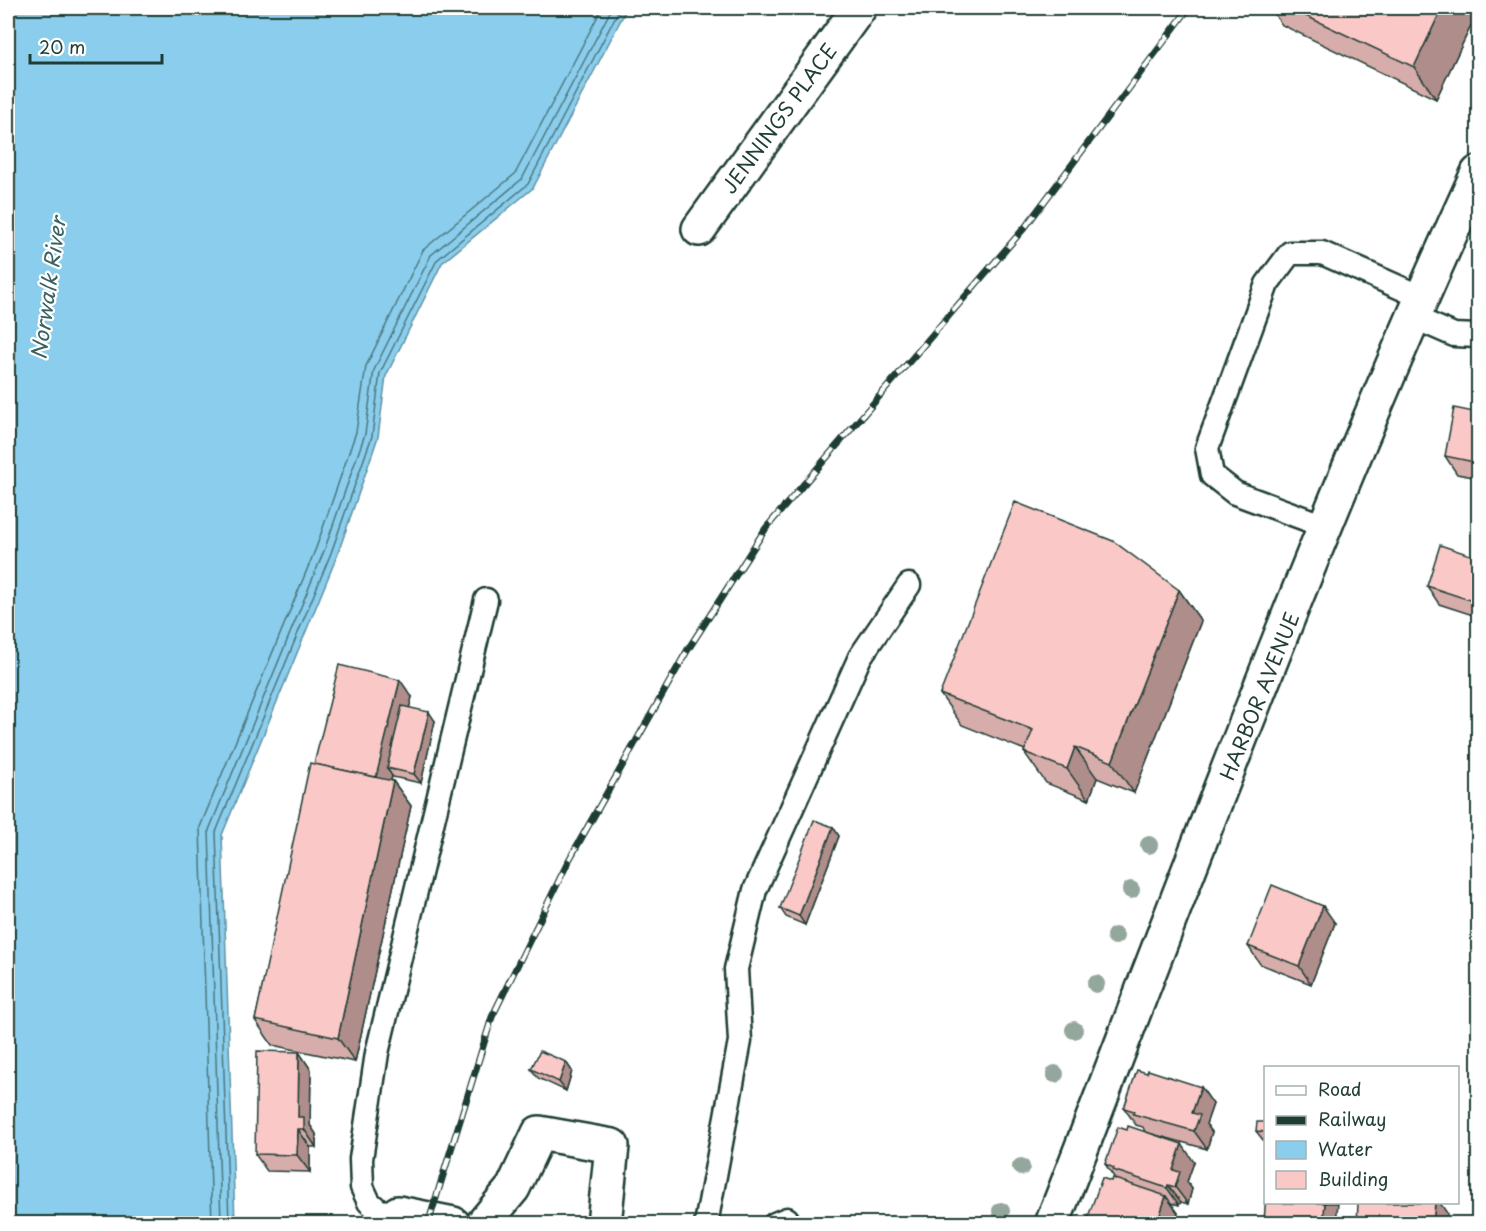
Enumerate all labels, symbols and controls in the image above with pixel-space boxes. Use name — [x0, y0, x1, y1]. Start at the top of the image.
scale bar — [30, 27, 162, 65]
text: 20 m — [39, 33, 85, 60]
street label: JENNINGS PLACE — [714, 37, 844, 199]
water label: Norwalk River — [21, 212, 73, 361]
street label: HARBOR AVENUE — [1212, 607, 1306, 785]
legend — [1264, 1066, 1459, 1204]
text: Road — [1318, 1075, 1362, 1102]
text: Railway — [1318, 1105, 1386, 1132]
text: Water — [1318, 1135, 1373, 1162]
text: Building — [1318, 1165, 1388, 1192]

